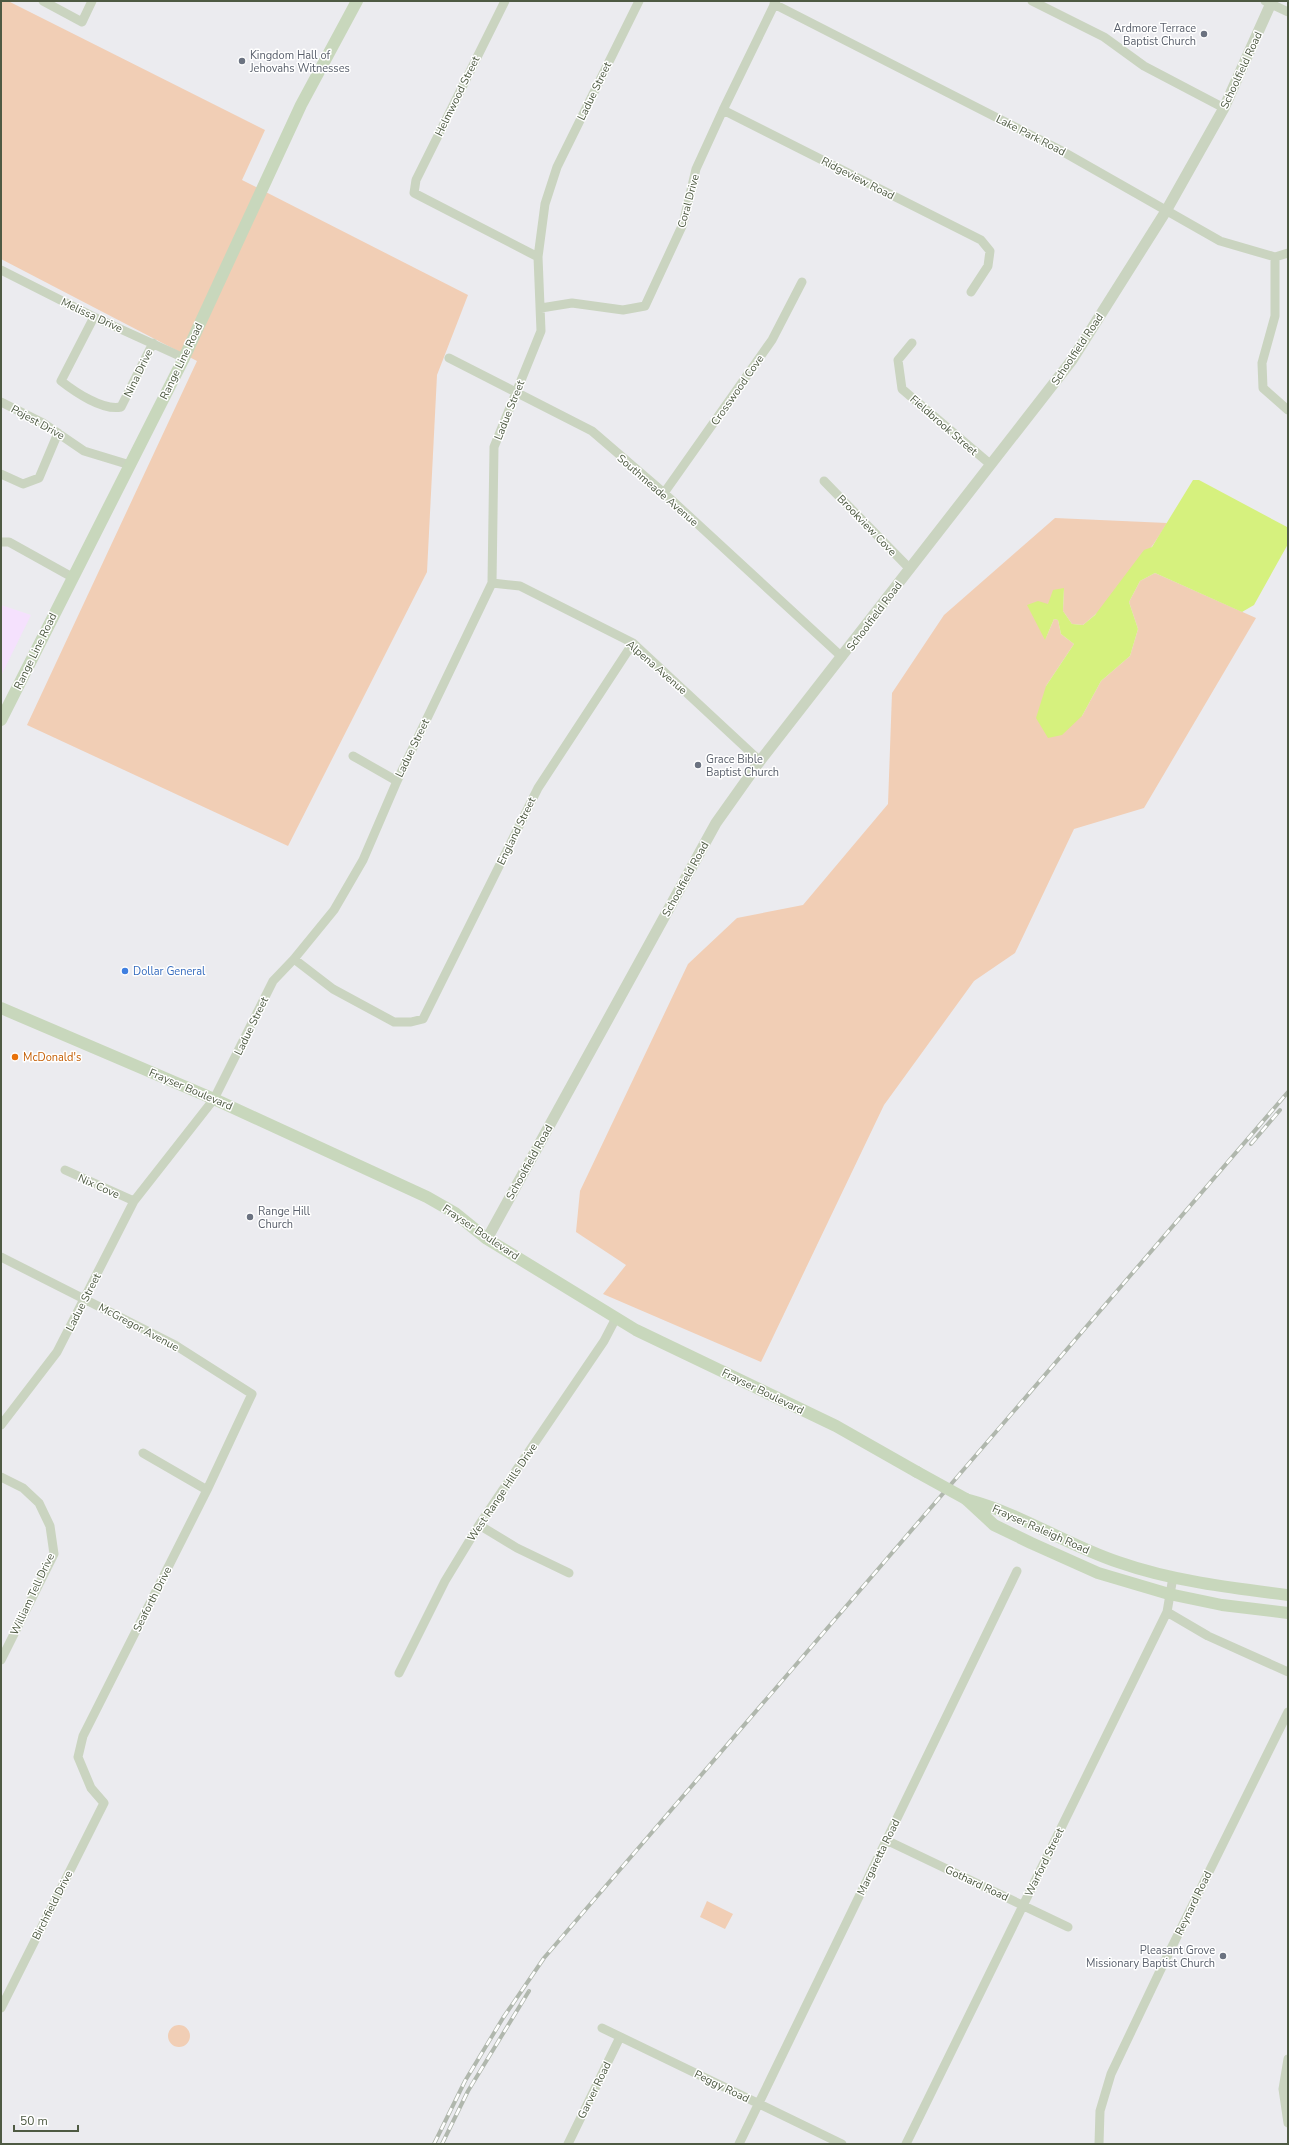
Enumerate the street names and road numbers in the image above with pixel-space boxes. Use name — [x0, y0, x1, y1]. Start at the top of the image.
street label: Schoolfield Road — [1217, 29, 1266, 111]
street label: Helmwood Street — [432, 53, 483, 139]
street label: Ladue Street — [574, 59, 615, 123]
street label: Lake Park Road — [993, 111, 1068, 159]
street label: Ridgeview Road — [819, 154, 897, 203]
street label: Coral Drive — [674, 172, 703, 230]
street label: Melissa Drive — [59, 295, 125, 336]
street label: Schoolfield Road — [1048, 310, 1107, 388]
street label: Range Line Road — [156, 320, 207, 402]
street label: Nina Drive — [120, 347, 157, 400]
street label: Crosswood Cove — [707, 352, 767, 429]
street label: Ladue Street — [491, 378, 528, 442]
street label: Fieldbrook Street — [907, 392, 981, 459]
street label: Pojest Drive — [8, 402, 67, 443]
street label: Southmeade Avenue — [614, 451, 701, 530]
street label: Brookview Cove — [834, 492, 900, 559]
street label: Schoolfield Road — [843, 578, 906, 654]
street label: Range Line Road — [10, 610, 61, 692]
street label: Alpena Avenue — [623, 637, 690, 698]
street label: Ladue Street — [392, 716, 433, 780]
street label: England Street — [494, 795, 539, 868]
street label: Schoolfield Road — [659, 839, 712, 919]
street label: Ladue Street — [231, 994, 272, 1058]
street label: Frayser Boulevard — [147, 1065, 235, 1114]
street label: Schoolfield Road — [503, 1122, 556, 1202]
street label: Nix Cove — [76, 1171, 122, 1202]
street label: Frayser Boulevard — [439, 1201, 522, 1264]
street label: Ladue Street — [62, 1271, 105, 1334]
street label: McGregor Avenue — [96, 1300, 182, 1355]
street label: Frayser Boulevard — [719, 1365, 806, 1418]
street label: West Range Hills Drive — [464, 1440, 541, 1544]
street label: Frayser Raleigh Road — [990, 1501, 1092, 1558]
street label: William Tell Drive — [7, 1551, 58, 1638]
street label: Seaforth Drive — [130, 1564, 175, 1634]
street label: Margaretta Road — [854, 1817, 903, 1898]
street label: Warford Street — [1021, 1825, 1068, 1899]
street label: Gothard Road — [942, 1862, 1011, 1905]
street label: Birchfield Drive — [29, 1868, 76, 1942]
street label: Reynard Road — [1171, 1869, 1215, 1938]
street label: Garver Road — [574, 2059, 615, 2121]
street label: Peggy Road — [692, 2067, 752, 2106]

